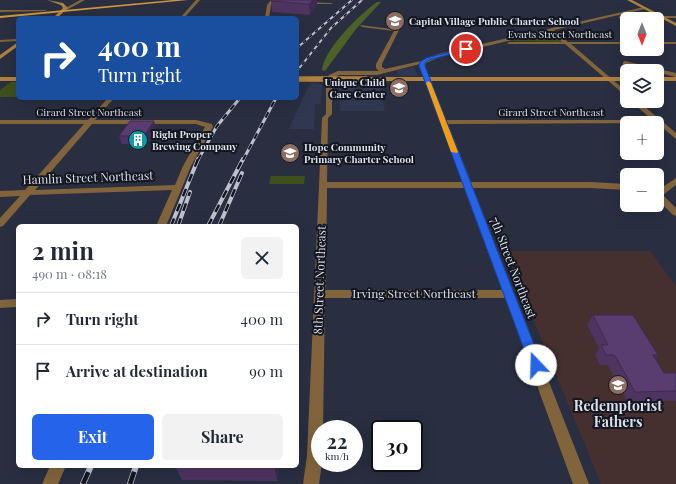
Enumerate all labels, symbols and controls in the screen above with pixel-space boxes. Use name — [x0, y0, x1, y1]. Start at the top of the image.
school or university icon: Capital Village Public Charter School — [384, 10, 406, 32]
north arrow — [620, 12, 664, 56]
map controls — [620, 12, 664, 212]
place label: Capital Village Public Charter School — [409, 14, 579, 28]
text: 400 m — [98, 27, 181, 64]
street label: Evarts Street Northeast — [508, 27, 613, 41]
icon: right — [32, 32, 84, 84]
pin — [449, 32, 483, 66]
icon: arrive — [455, 38, 477, 60]
text: Turn right — [98, 63, 181, 87]
button: layers — [620, 64, 664, 108]
place label: Unique Child Care Center — [324, 75, 385, 101]
school or university icon: Unique Child Care Center — [388, 77, 410, 99]
street label: Girard Street Northeast — [36, 105, 142, 119]
street label: Girard Street Northeast — [498, 105, 604, 119]
button: + — [620, 116, 664, 160]
place label: Right Proper Brewing Company — [152, 127, 238, 153]
building icon: Right Proper Brewing Company — [127, 129, 149, 151]
place label: Hope Community Primary Charter School — [304, 140, 414, 166]
school or university icon: Hope Community Primary Charter School — [279, 142, 301, 164]
street label: Hamlin Street Northeast — [22, 167, 154, 187]
button: − — [620, 168, 664, 212]
street label: 7th Street Northeast — [487, 215, 541, 321]
street label: 8th Street Northeast — [309, 225, 329, 335]
text: 2 min — [32, 234, 94, 266]
button: close — [241, 237, 283, 279]
text: 490 m · 08:18 — [32, 265, 107, 282]
street label: Irving Street Northeast — [352, 285, 476, 301]
icon: right — [32, 308, 54, 330]
text: Turn right — [66, 309, 139, 329]
text: 400 m — [241, 309, 283, 329]
position arrow — [515, 344, 557, 386]
icon: arrive — [32, 360, 54, 382]
text: Arrive at destination — [66, 361, 208, 381]
text: 90 m — [249, 361, 283, 381]
school or university icon: Redemptorist Fathers — [607, 374, 629, 396]
place label: Redemptorist Fathers — [574, 396, 662, 431]
button: Exit — [32, 414, 154, 460]
button: Share — [162, 414, 283, 460]
speed limit sign: 30 — [371, 420, 423, 472]
text: 22 — [327, 427, 347, 454]
text: km/h — [325, 449, 349, 463]

